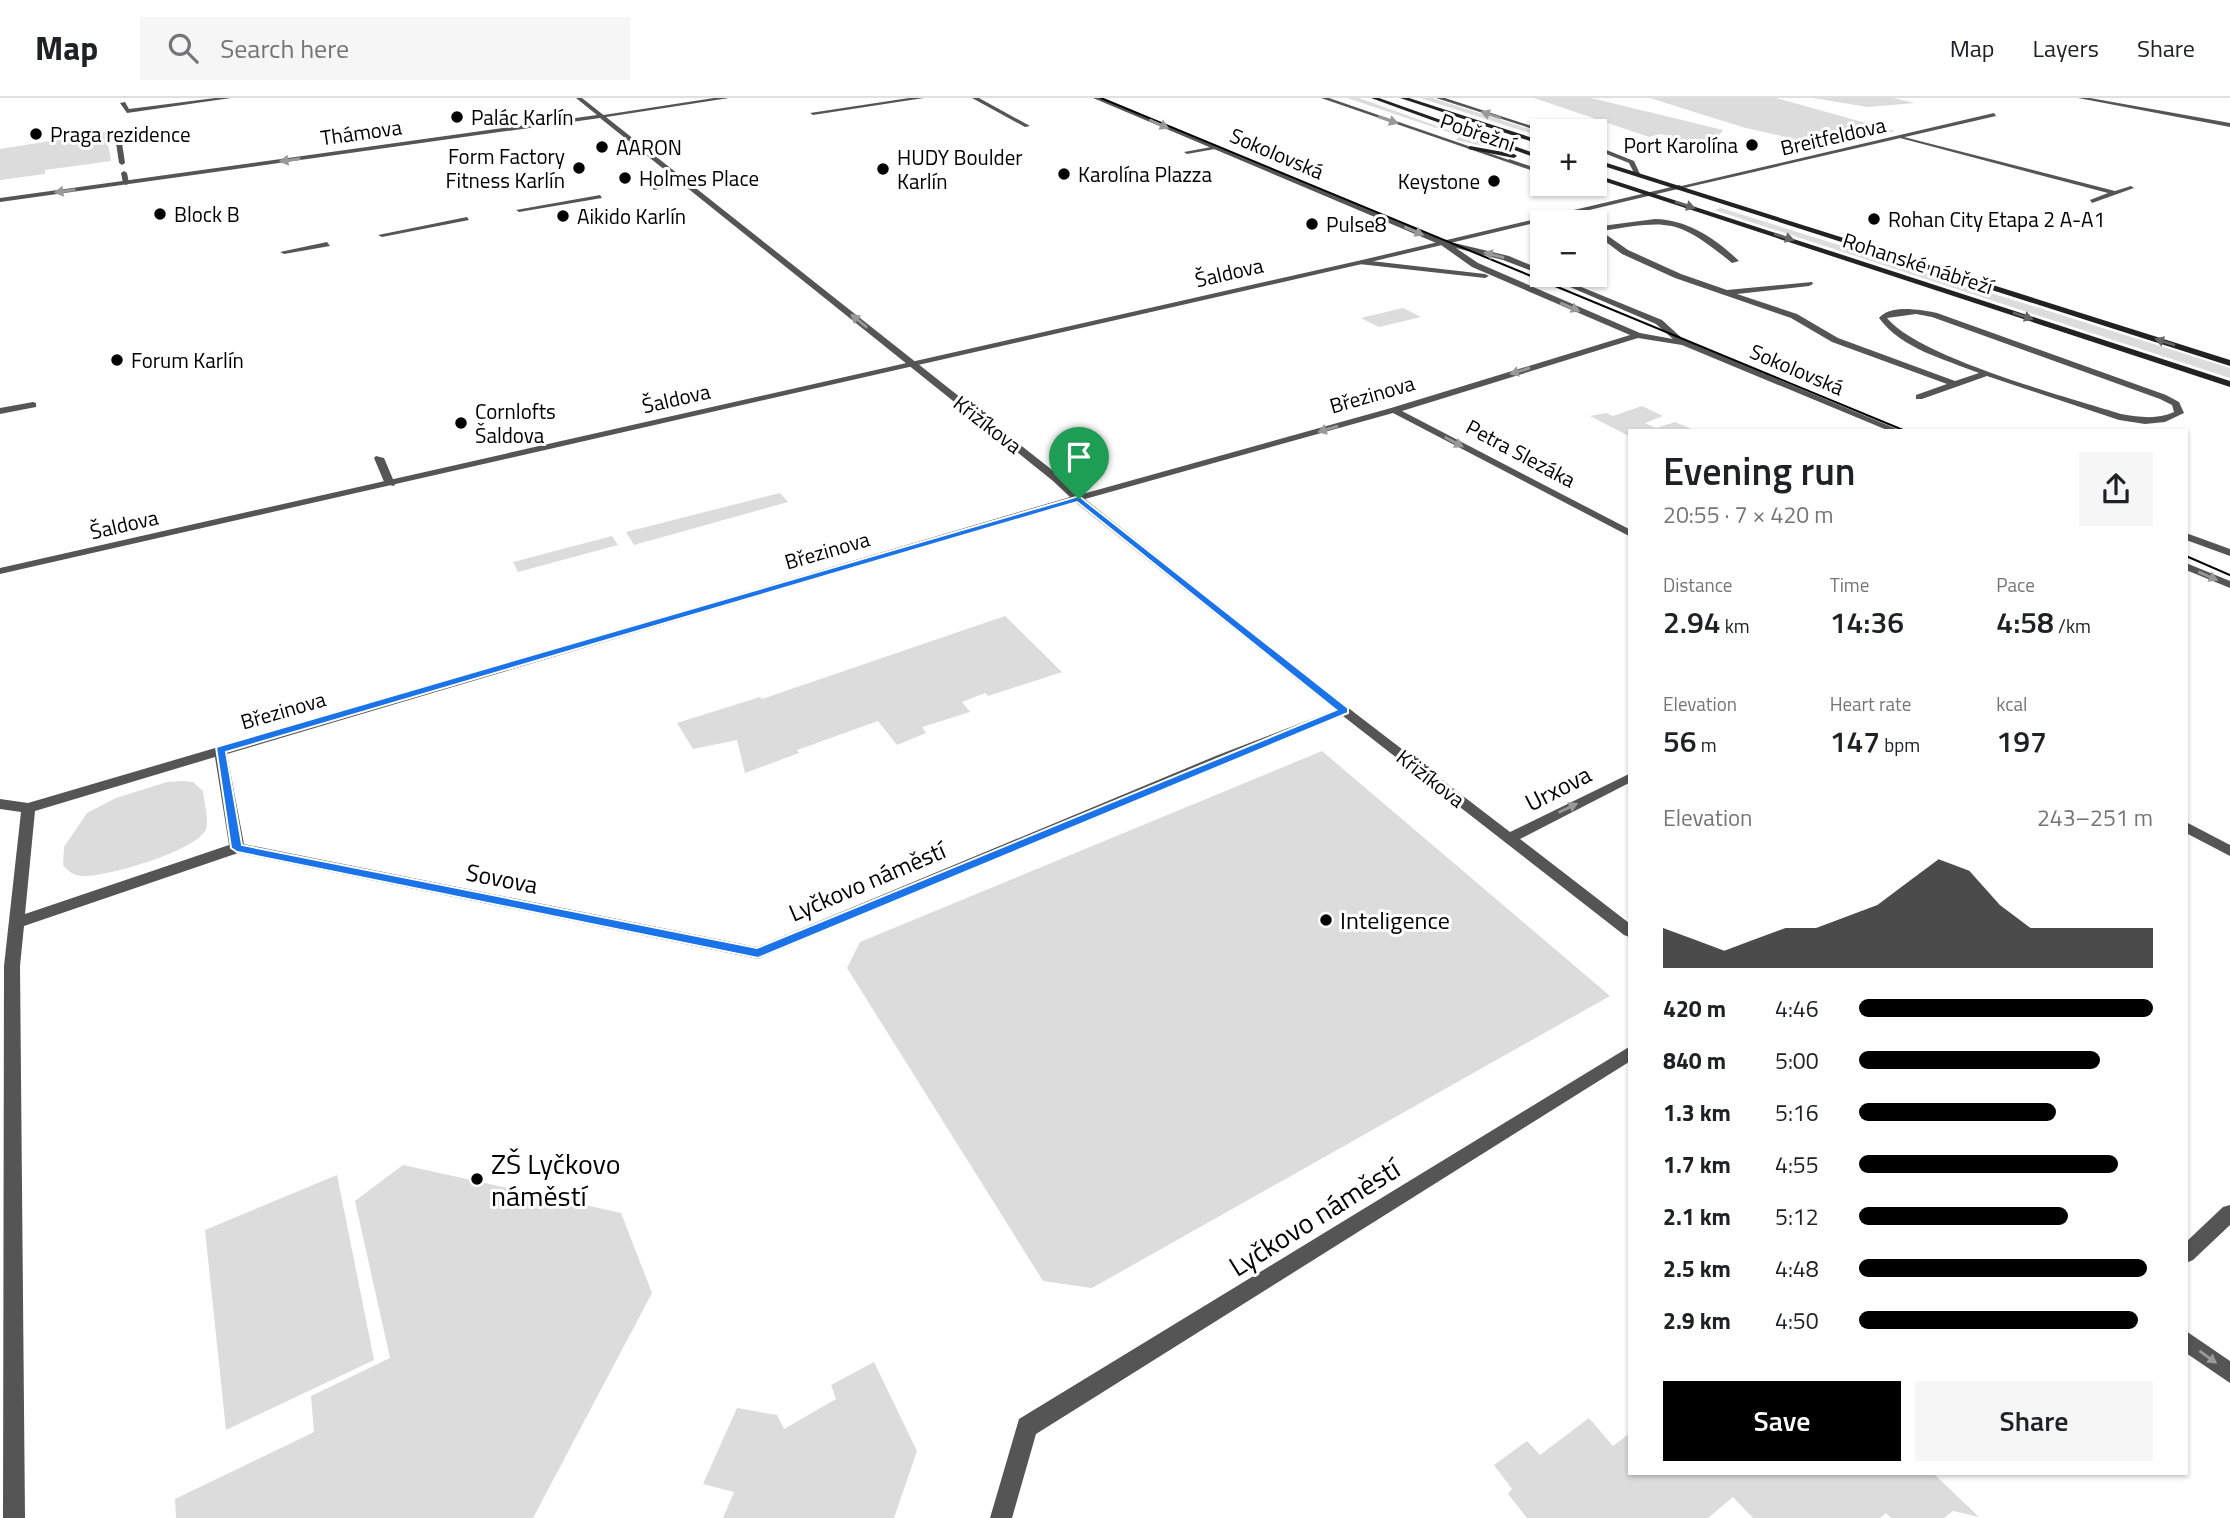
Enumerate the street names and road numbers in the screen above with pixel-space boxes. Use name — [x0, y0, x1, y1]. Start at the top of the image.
street label: Pobřežní — [1436, 104, 1521, 160]
street label: Breitfeldova — [1777, 108, 1889, 164]
street label: Thámova — [318, 110, 404, 154]
street label: Sokolovská — [1225, 119, 1329, 187]
street label: Rohanské nábřeží — [1839, 224, 1999, 303]
street label: Šaldova — [1192, 249, 1267, 295]
street label: Sokolovská — [1745, 335, 1849, 403]
street label: Březinova — [1326, 366, 1419, 421]
street label: Šaldova — [639, 375, 714, 421]
street label: Křižíkova — [947, 387, 1029, 461]
street label: Petra Slezáka — [1460, 411, 1582, 496]
street label: Šaldova — [87, 501, 162, 547]
street label: Březinova — [781, 522, 874, 577]
street label: Březinova — [237, 682, 330, 737]
street label: Křižíkova — [1390, 741, 1472, 815]
street label: Urxova — [1519, 756, 1597, 820]
street label: Lyčkovo náměstí — [783, 831, 953, 930]
street label: Sovova — [463, 853, 541, 903]
street label: Lyčkovo náměstí — [1220, 1146, 1410, 1287]

